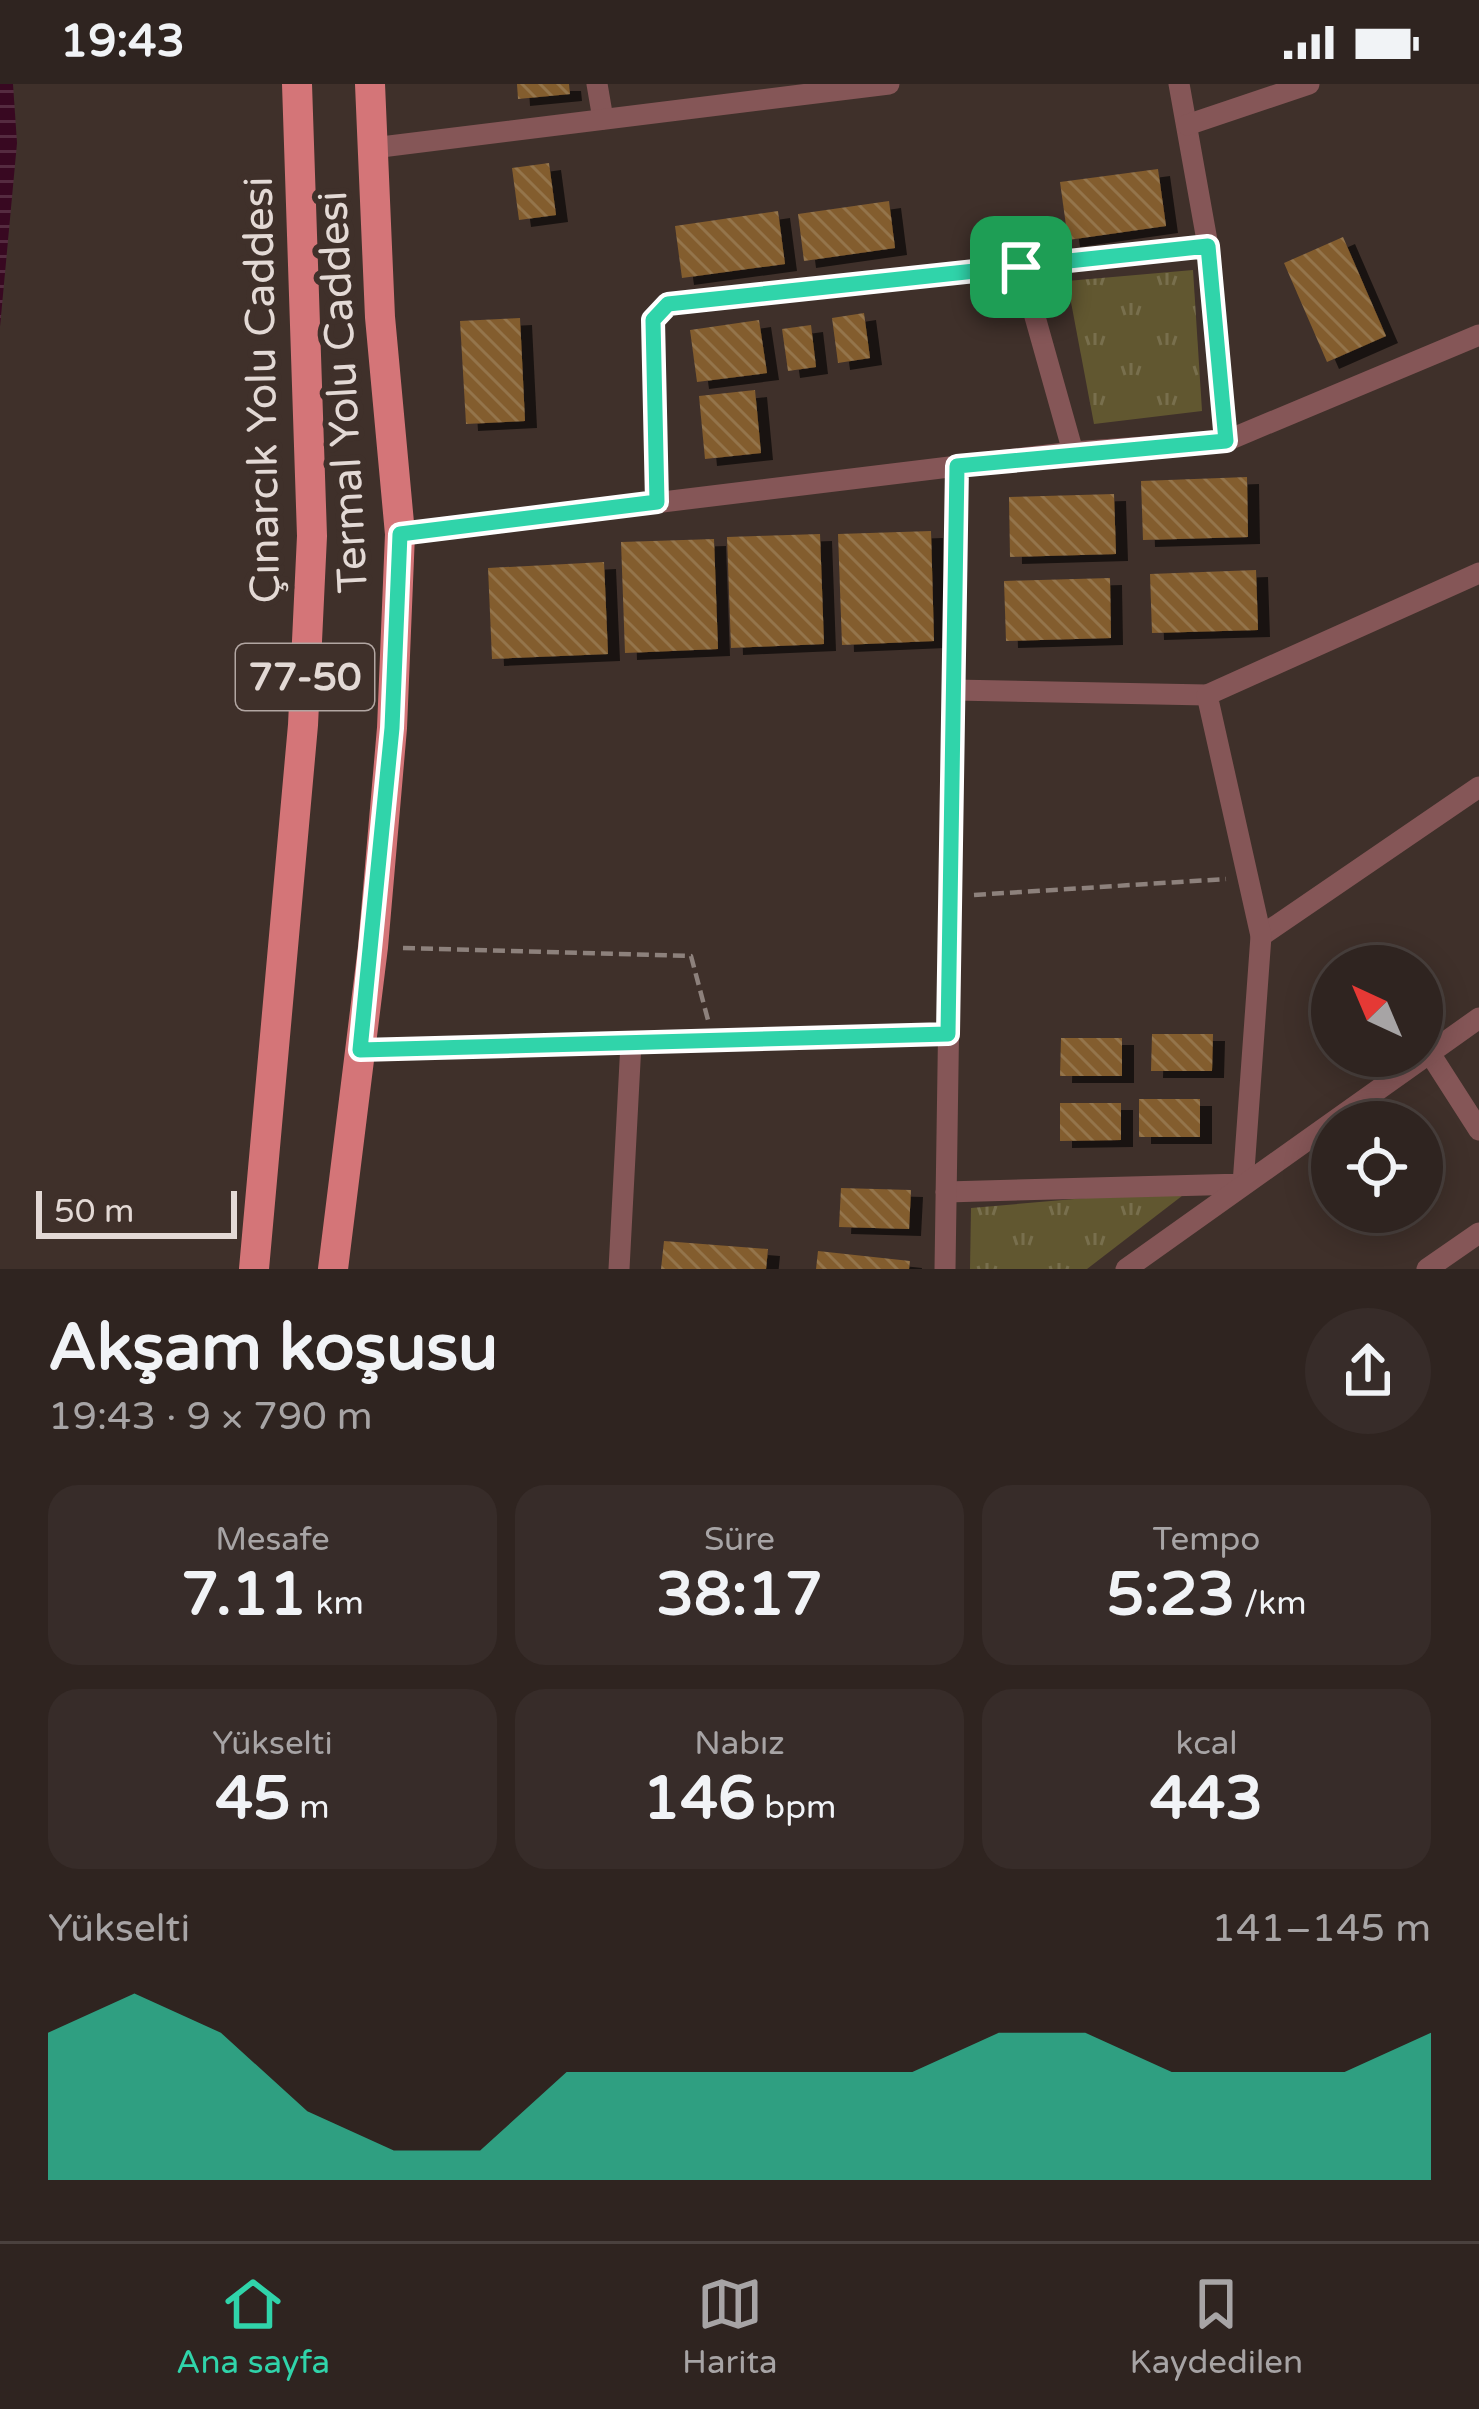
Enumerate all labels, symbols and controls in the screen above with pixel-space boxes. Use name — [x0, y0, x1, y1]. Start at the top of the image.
text: 19:43 — [60, 15, 185, 69]
street label: Çınarcık Yolu Caddesi — [233, 176, 291, 604]
street label: Termal Yolu Caddesi — [307, 190, 379, 594]
pin — [970, 216, 1072, 318]
icon: arrive — [988, 234, 1054, 300]
road number: 77-50 — [236, 644, 374, 710]
north arrow — [1311, 945, 1443, 1077]
map controls — [1311, 945, 1443, 1233]
button: locate — [1311, 1101, 1443, 1233]
scale bar — [36, 1185, 237, 1238]
text: 50 m — [54, 1192, 134, 1231]
text: Akşam koşusu — [48, 1308, 498, 1388]
button: share — [1305, 1308, 1431, 1434]
text: 19:43 · 9 × 790 m — [48, 1393, 373, 1440]
text: Mesafe — [215, 1520, 330, 1559]
text: Süre — [704, 1520, 775, 1559]
text: Tempo — [1153, 1520, 1260, 1559]
text: 7.11 — [181, 1559, 307, 1631]
text: 38:17 — [656, 1559, 823, 1631]
text: 5:23 — [1106, 1559, 1235, 1631]
text: km — [307, 1584, 364, 1623]
text: /km — [1235, 1584, 1307, 1623]
text: Yükselti — [212, 1724, 333, 1763]
text: Nabız — [694, 1724, 785, 1763]
text: kcal — [1175, 1724, 1238, 1763]
text: 45 — [215, 1763, 291, 1835]
text: 146 — [643, 1763, 756, 1835]
text: 443 — [1150, 1763, 1263, 1835]
text: m — [291, 1788, 330, 1827]
text: bpm — [756, 1788, 836, 1827]
text: Yükselti — [48, 1905, 190, 1952]
text: 141–145 m — [1211, 1905, 1431, 1952]
tab: Ana sayfa — [176, 2271, 330, 2382]
tab: Harita — [682, 2271, 778, 2382]
tab: Kaydedilen — [1130, 2271, 1303, 2382]

